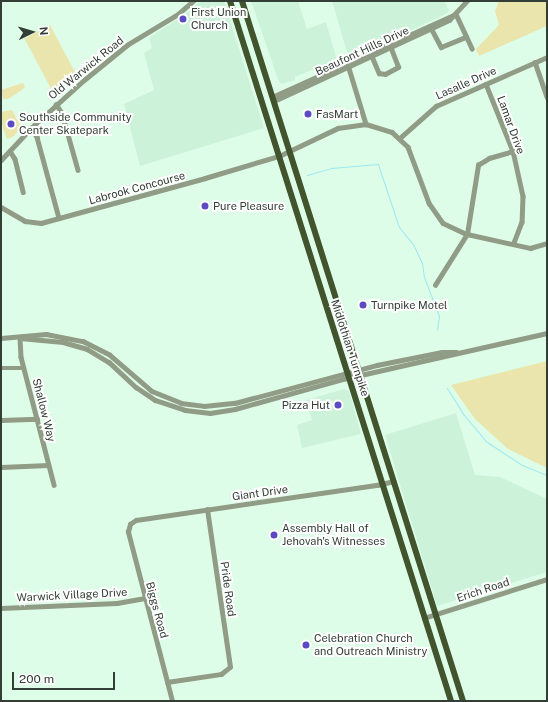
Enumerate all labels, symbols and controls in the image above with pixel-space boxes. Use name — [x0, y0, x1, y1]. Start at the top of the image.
place label: First Union Church — [191, 6, 246, 32]
north arrow — [12, 12, 52, 52]
marker: First Union Church — [178, 14, 188, 24]
street label: Beaufont Hills Drive — [313, 24, 411, 78]
text: N — [38, 26, 50, 36]
street label: Old Warwick Road — [46, 34, 126, 102]
street label: Lasalle Drive — [433, 64, 499, 102]
street label: Lamar Drive — [494, 94, 528, 156]
place label: FasMart — [316, 107, 358, 121]
marker: FasMart — [303, 109, 313, 119]
place label: Southside Community Center Skatepark — [19, 111, 132, 137]
marker: Southside Community Center Skatepark — [6, 119, 16, 129]
street label: Labrook Concourse — [87, 169, 187, 207]
place label: Pure Pleasure — [213, 199, 284, 213]
marker: Pure Pleasure — [200, 201, 210, 211]
street label: Midlothian Turnpike — [328, 298, 372, 398]
place label: Turnpike Motel — [371, 298, 448, 312]
marker: Turnpike Motel — [358, 300, 368, 310]
street label: Shallow Way — [30, 377, 58, 443]
place label: Pizza Hut — [282, 398, 330, 412]
marker: Pizza Hut — [333, 400, 343, 410]
street label: Giant Drive — [231, 483, 289, 503]
place label: Assembly Hall of Jehovah's Witnesses — [282, 522, 385, 548]
marker: Assembly Hall of Jehovah's Witnesses — [269, 530, 279, 540]
street label: Pride Road — [218, 561, 238, 617]
street label: Erich Road — [455, 575, 511, 605]
street label: Biggs Road — [143, 580, 171, 640]
street label: Warwick Village Drive — [16, 585, 128, 605]
place label: Celebration Church and Outreach Ministry — [314, 632, 427, 658]
marker: Celebration Church and Outreach Ministry — [301, 640, 311, 650]
scale bar — [14, 664, 117, 690]
text: 200 m — [19, 672, 54, 686]

